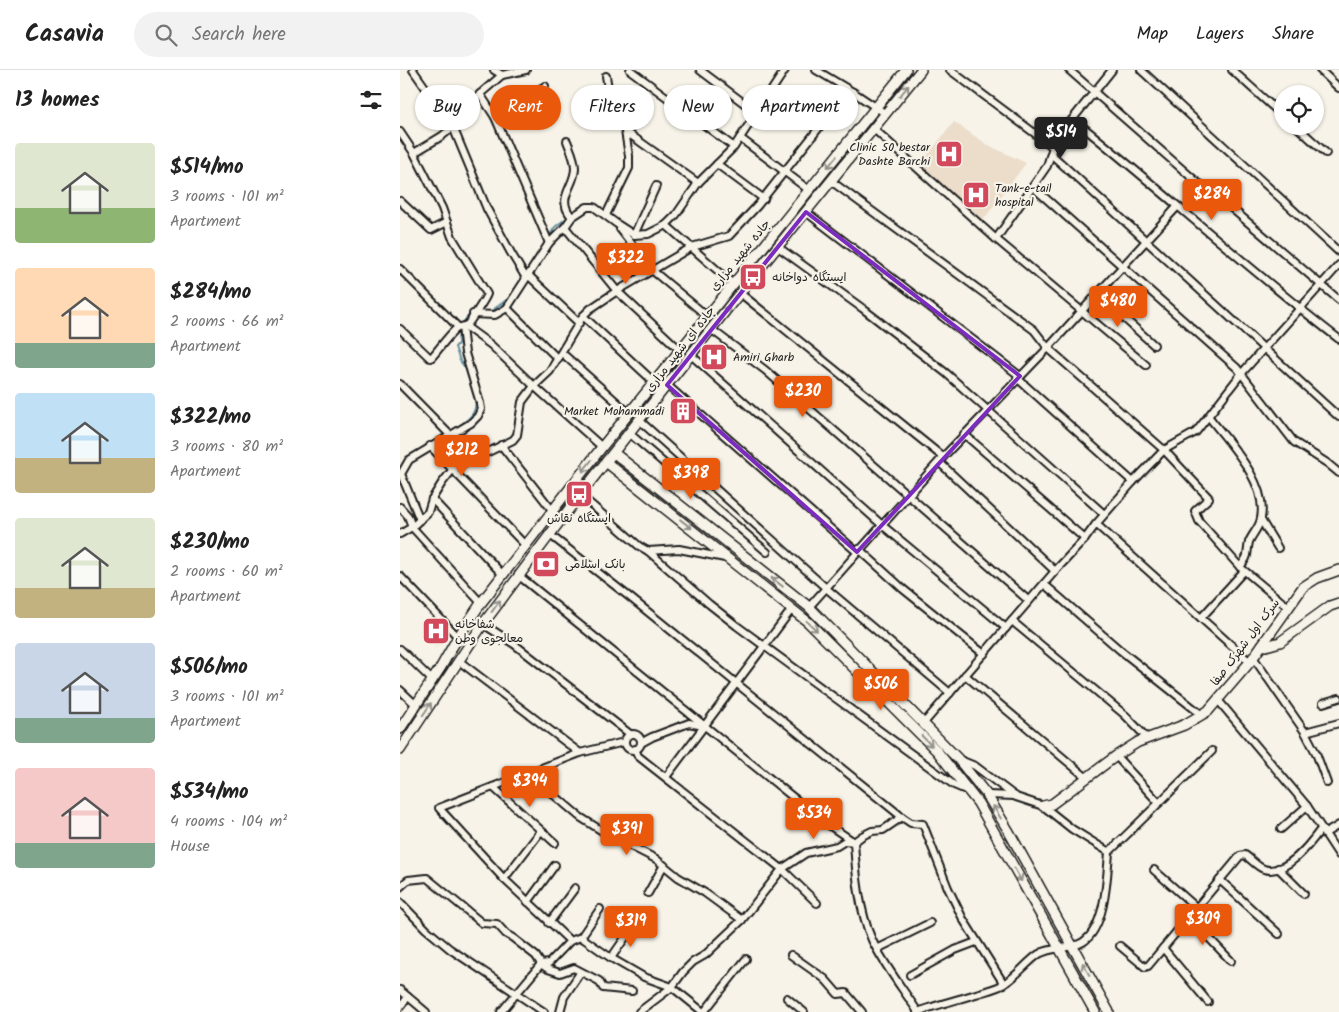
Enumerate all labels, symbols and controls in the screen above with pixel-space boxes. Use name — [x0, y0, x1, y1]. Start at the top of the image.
search box — [134, 12, 484, 57]
text: Casavia — [25, 15, 104, 54]
text: Search here — [192, 20, 286, 50]
text: Map — [1137, 20, 1168, 49]
text: Layers — [1196, 20, 1244, 49]
text: Share — [1272, 20, 1314, 49]
icon: search — [152, 21, 180, 49]
text: 13 homes — [15, 84, 100, 117]
chip: Buy — [415, 85, 480, 130]
chip: Rent — [490, 85, 561, 130]
chip: Filters — [571, 85, 654, 130]
chip: New — [664, 85, 732, 130]
chip: Apartment — [742, 85, 858, 130]
one-way arrow — [899, 85, 910, 98]
map controls — [1274, 85, 1324, 135]
button: locate — [1274, 85, 1324, 135]
icon: filters — [357, 86, 385, 114]
pin: $514 — [1031, 116, 1091, 159]
text: $514 — [1045, 120, 1077, 145]
place label: Clinic 50 bestar Dashte Barchi — [849, 138, 931, 171]
hospital icon: Clinic 50 bestar Dashte Barchi — [934, 139, 964, 169]
text: $514/mo — [170, 151, 244, 184]
one-way arrow — [826, 156, 837, 169]
icon: home — [55, 163, 115, 223]
pin: $284 — [1182, 178, 1242, 221]
place label: Tank-e-tail hospital — [995, 179, 1052, 212]
hospital icon: Tank-e-tail hospital — [961, 180, 991, 210]
text: $284 — [1194, 182, 1230, 207]
text: 3 rooms · 101 m² — [170, 184, 284, 209]
text: Apartment — [170, 209, 241, 234]
street label: جاده شهید مزاری — [705, 215, 775, 295]
pin: $322 — [596, 242, 656, 285]
text: $322 — [608, 246, 644, 271]
bus stop icon: ایستگاه دواخانه — [738, 262, 768, 292]
place label: ایستگاه دواخانه — [772, 268, 846, 287]
text: $284/mo — [170, 276, 251, 309]
pin: $480 — [1088, 286, 1148, 328]
icon: home — [55, 288, 115, 348]
text: $480 — [1100, 289, 1136, 314]
street label: جاده ای شهید مزاری — [641, 302, 720, 396]
one-way arrow — [719, 306, 730, 319]
text: 2 rooms · 66 m² — [170, 309, 284, 334]
text: Apartment — [170, 334, 241, 359]
hospital icon: Amiri Gharb — [699, 342, 729, 372]
place label: Amiri Gharb — [733, 348, 795, 367]
pin: $230 — [773, 376, 833, 418]
text: $230 — [785, 379, 821, 404]
building icon: Market Mohammadi — [668, 396, 698, 426]
text: $322/mo — [170, 401, 251, 434]
place label: Market Mohammadi — [564, 402, 665, 421]
icon: home — [55, 413, 115, 473]
text: 3 rooms · 80 m² — [170, 434, 283, 459]
pin: $212 — [432, 434, 492, 477]
text: $212 — [446, 438, 478, 463]
pin: $398 — [661, 458, 721, 500]
text: Apartment — [170, 459, 241, 484]
one-way arrow — [581, 459, 592, 472]
text: $398 — [673, 461, 709, 486]
bus stop icon: ایستگاه نقاش — [564, 479, 594, 509]
place label: ایستگاه نقاش — [547, 509, 611, 528]
one-way arrow — [679, 519, 692, 530]
text: $230/mo — [170, 526, 250, 559]
icon: home — [55, 538, 115, 598]
bank icon: بانک اسلامی — [531, 549, 561, 579]
place label: بانک اسلامی — [565, 555, 626, 574]
text: 2 rooms · 60 m² — [170, 559, 283, 584]
one-way arrow — [771, 576, 784, 587]
text: Apartment — [170, 584, 241, 609]
street label: سرک اول شهرک صفا — [1206, 595, 1285, 690]
one-way arrow — [491, 599, 501, 613]
place label: شفاخانه معالجوی وطن — [455, 615, 523, 648]
hospital icon: شفاخانه معالجوی وطن — [421, 616, 451, 646]
one-way arrow — [806, 620, 819, 632]
text: $506/mo — [170, 651, 248, 684]
icon: home — [55, 663, 115, 723]
pin: $506 — [851, 668, 911, 711]
text: $506 — [864, 672, 898, 697]
text: 3 rooms · 101 m² — [170, 684, 284, 709]
one-way arrow — [422, 702, 432, 716]
text: Apartment — [170, 709, 241, 734]
one-way arrow — [921, 735, 933, 747]
pin: $394 — [500, 766, 560, 808]
text: $394 — [512, 769, 548, 794]
text: $534/mo — [170, 776, 249, 809]
icon: home — [55, 788, 115, 848]
pin: $534 — [784, 798, 844, 840]
text: $534 — [796, 801, 832, 826]
one-way arrow — [992, 806, 1002, 820]
text: 4 rooms · 104 m² — [170, 809, 287, 834]
pin: $391 — [597, 814, 657, 856]
text: $391 — [611, 817, 643, 842]
text: House — [170, 834, 210, 859]
one-way arrow — [1013, 867, 1023, 882]
pin: $309 — [1173, 904, 1233, 946]
pin: $319 — [601, 906, 661, 948]
text: $309 — [1186, 907, 1220, 932]
text: $319 — [615, 909, 647, 934]
one-way arrow — [1080, 963, 1090, 977]

